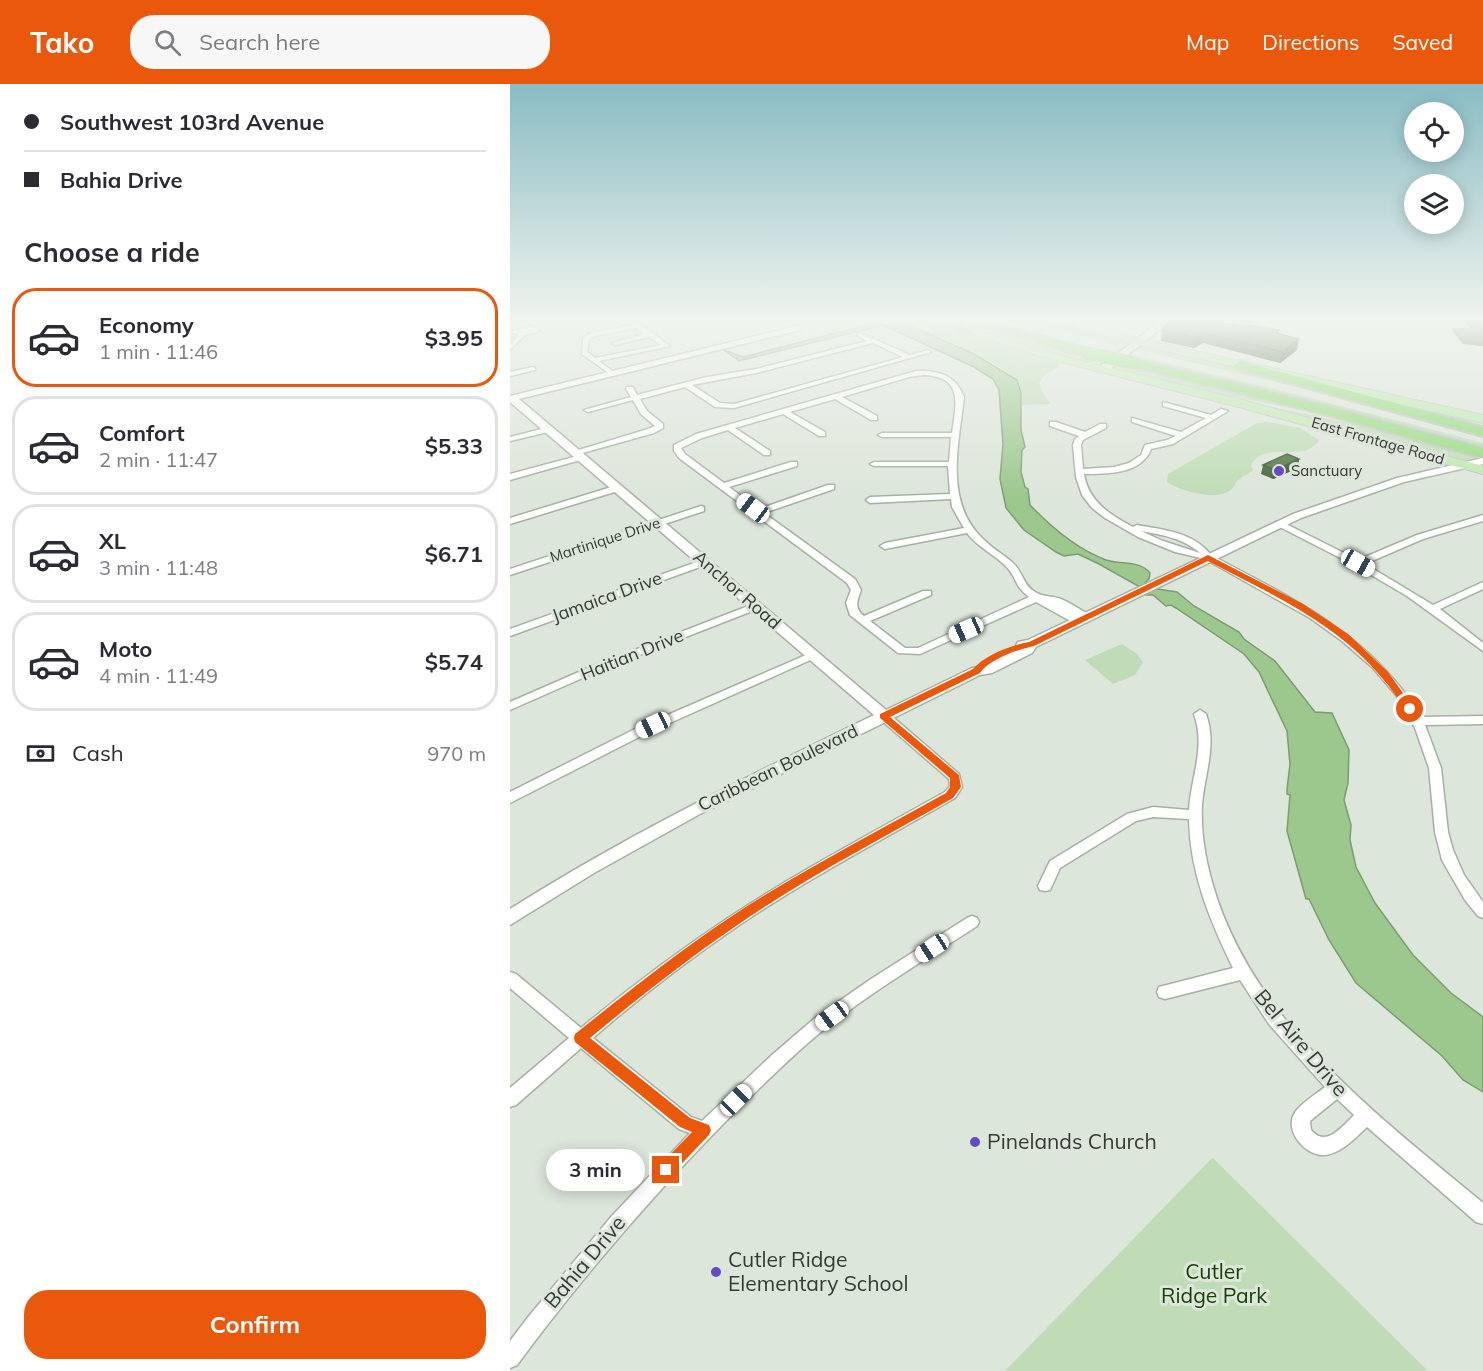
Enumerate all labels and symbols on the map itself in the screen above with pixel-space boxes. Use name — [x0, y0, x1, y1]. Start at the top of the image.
street label: East Frontage Road — [1309, 412, 1447, 469]
place label: Sanctuary — [1291, 461, 1362, 480]
marker: Sanctuary — [1272, 464, 1286, 478]
car — [733, 490, 773, 526]
street label: Martinique Drive — [547, 513, 662, 566]
street label: Anchor Road — [689, 545, 786, 634]
car — [1338, 546, 1378, 580]
street label: Jamaica Drive — [549, 566, 665, 627]
car — [946, 614, 986, 646]
street label: Haitian Drive — [577, 623, 687, 686]
route start — [1396, 695, 1423, 722]
car — [633, 709, 673, 741]
street label: Caribbean Boulevard — [694, 719, 862, 816]
car — [912, 931, 952, 965]
street label: Bel Aire Drive — [1249, 984, 1354, 1101]
car — [812, 998, 852, 1034]
car — [717, 1081, 755, 1119]
place label: Pinelands Church — [987, 1128, 1157, 1154]
marker: Pinelands Church — [968, 1135, 982, 1149]
callout: 3 min — [546, 1149, 645, 1191]
route end — [652, 1156, 679, 1183]
street label: Bahia Drive — [538, 1210, 631, 1313]
place label: Cutler Ridge Elementary School — [728, 1246, 909, 1296]
park label: Cutler Ridge Park — [1161, 1258, 1267, 1308]
marker: Cutler Ridge Elementary School — [709, 1265, 723, 1279]

